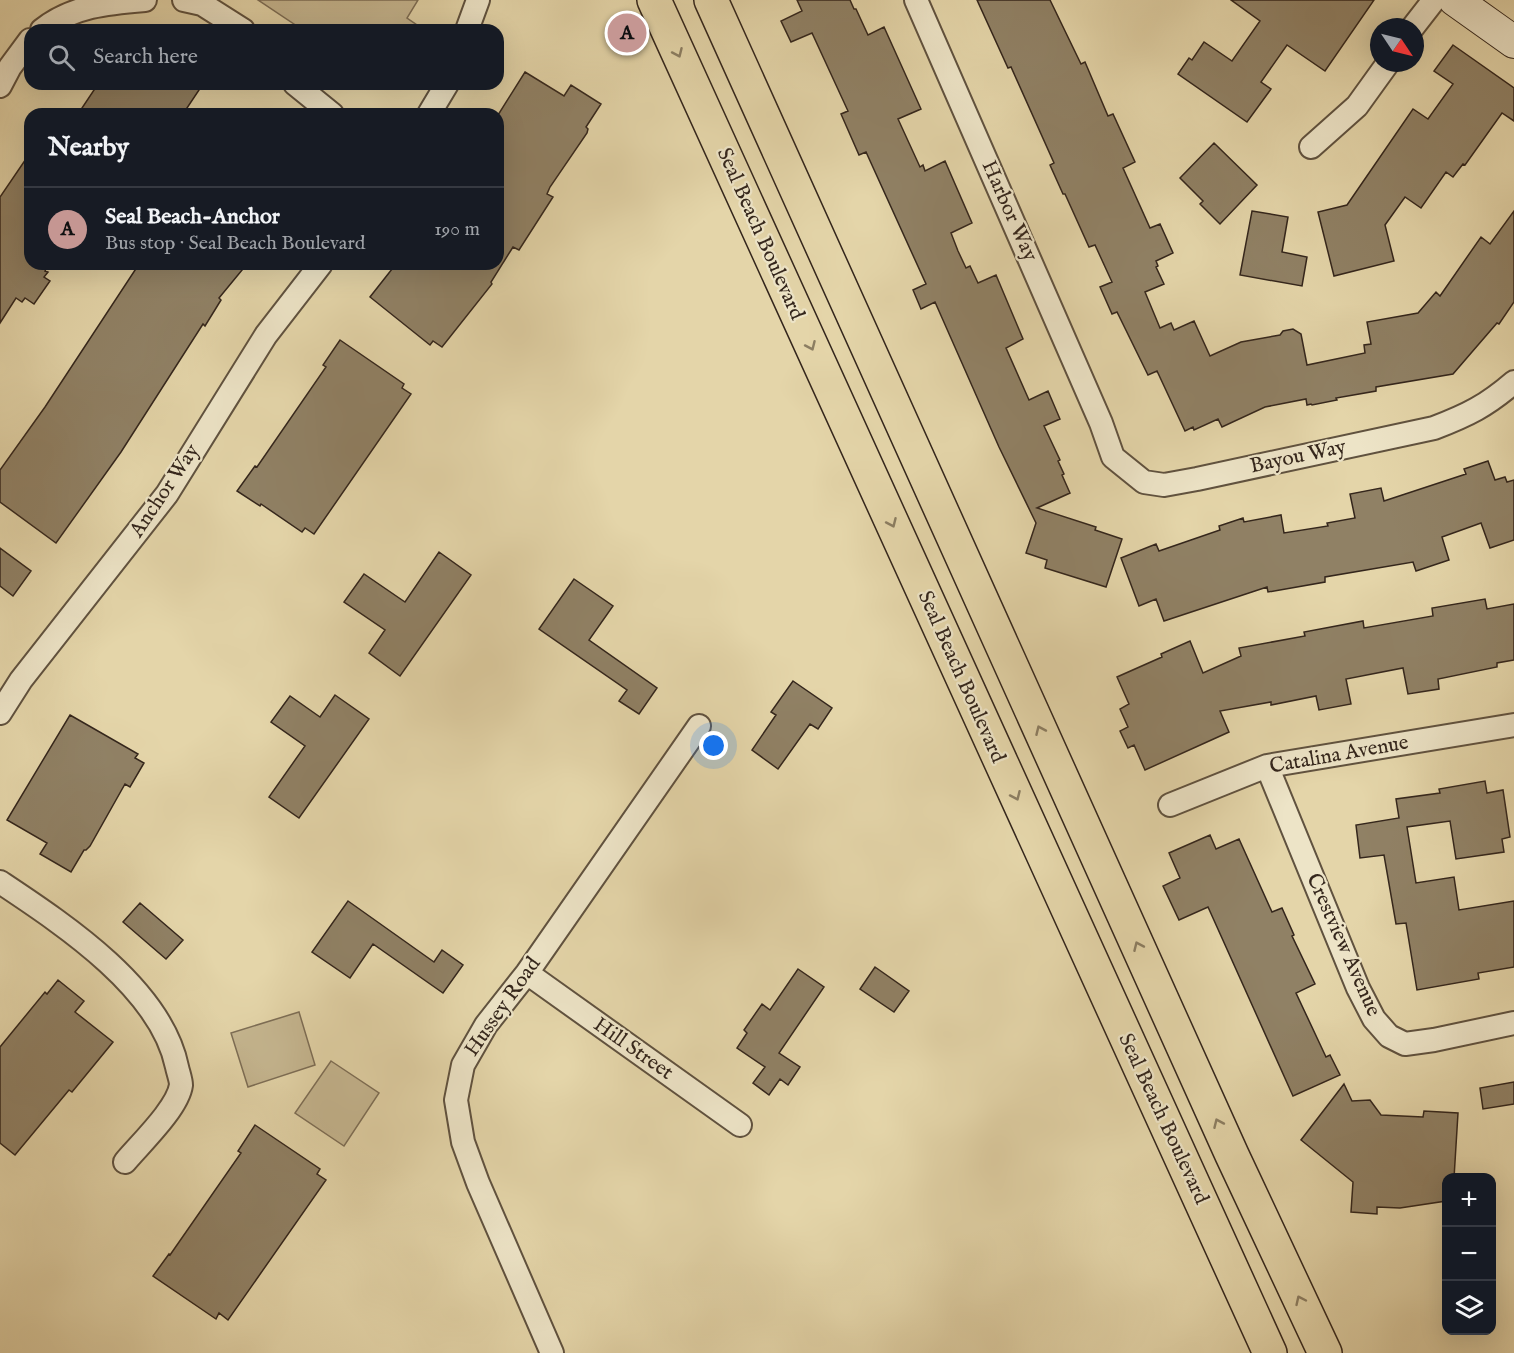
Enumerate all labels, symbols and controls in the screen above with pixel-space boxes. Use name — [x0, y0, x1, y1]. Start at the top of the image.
pin: A — [608, 10, 646, 56]
north arrow — [1370, 18, 1424, 72]
search box — [24, 24, 504, 90]
icon: search — [45, 41, 78, 74]
text: Search here — [93, 43, 198, 71]
one-way arrow — [671, 47, 683, 58]
text: Nearby — [48, 131, 129, 164]
street label: Seal Beach Boulevard — [710, 144, 810, 325]
street label: Harbor Way — [975, 156, 1043, 266]
text: Seal Beach-Anchor — [105, 203, 280, 231]
text: A — [61, 217, 74, 242]
text: 190 m — [434, 217, 480, 242]
text: Bus stop · Seal Beach Boulevard — [105, 231, 366, 256]
one-way arrow — [804, 339, 816, 350]
street label: Bayou Way — [1248, 434, 1349, 480]
street label: Anchor Way — [123, 439, 206, 544]
one-way arrow — [884, 517, 896, 528]
street label: Seal Beach Boulevard — [911, 587, 1011, 768]
one-way arrow — [1035, 725, 1047, 736]
street label: Catalina Avenue — [1267, 729, 1411, 781]
your location — [699, 731, 728, 760]
one-way arrow — [1008, 790, 1020, 801]
street label: Crestview Avenue — [1299, 869, 1387, 1021]
one-way arrow — [1133, 941, 1145, 952]
street label: Hussey Road — [459, 951, 548, 1062]
street label: Hill Street — [588, 1012, 678, 1086]
street label: Seal Beach Boulevard — [1112, 1029, 1215, 1210]
one-way arrow — [1213, 1119, 1225, 1130]
map controls — [1442, 1173, 1496, 1335]
button: + — [1442, 1173, 1496, 1227]
button: − — [1442, 1227, 1496, 1281]
button: layers — [1442, 1281, 1496, 1335]
one-way arrow — [1296, 1296, 1308, 1307]

